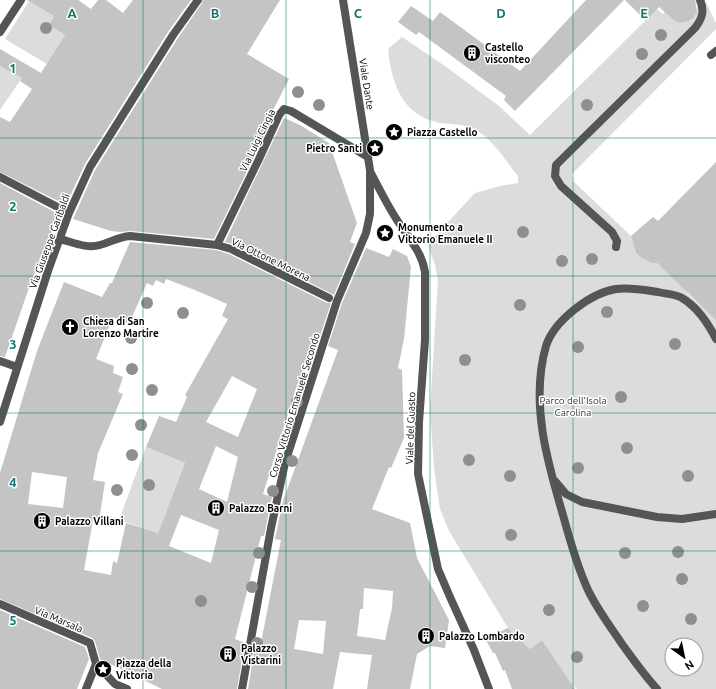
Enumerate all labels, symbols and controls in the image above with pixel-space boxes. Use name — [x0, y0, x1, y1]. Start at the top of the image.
text: A — [67, 6, 77, 20]
text: B — [211, 6, 220, 20]
text: C — [354, 6, 363, 20]
text: D — [496, 6, 506, 20]
text: E — [640, 6, 648, 20]
place label: Castello visconteo — [485, 42, 530, 65]
building icon: Castello visconteo — [462, 43, 482, 63]
street label: Viale Dante — [357, 58, 376, 111]
text: 1 — [9, 61, 17, 75]
street label: Via Luigi Cingia — [238, 107, 277, 173]
place icon: Piazza Castello — [384, 122, 404, 142]
place label: Piazza Castello — [407, 127, 478, 138]
place icon: Pietro Santi — [365, 138, 385, 158]
place label: Pietro Santi — [306, 143, 362, 154]
street label: Via Giuseppe Garibaldi — [27, 192, 72, 290]
text: 2 — [9, 199, 17, 213]
place label: Monumento a Vittorio Emanuele II — [398, 222, 493, 245]
place icon: Monumento a Vittorio Emanuele II — [375, 223, 395, 243]
street label: Via Ottone Morena — [230, 236, 312, 283]
place label: Chiesa di San Lorenzo Martire — [83, 316, 159, 339]
church icon: Chiesa di San Lorenzo Martire — [60, 317, 80, 337]
street label: Corso Vittorio Emanuele Secondo — [267, 331, 322, 479]
text: 3 — [9, 337, 17, 351]
street label: Viale del Guasto — [404, 391, 417, 464]
park label: Parco dell'Isola Carolina — [539, 395, 607, 418]
text: 4 — [9, 475, 17, 489]
building icon: Palazzo Barni — [206, 498, 226, 518]
place label: Palazzo Barni — [229, 503, 292, 514]
building icon: Palazzo Villani — [32, 511, 52, 531]
place label: Palazzo Villani — [55, 516, 124, 527]
street label: Via Marsala — [33, 604, 85, 635]
text: 5 — [9, 613, 17, 627]
building icon: Palazzo Lombardo — [416, 626, 436, 646]
place label: Palazzo Lombardo — [439, 631, 525, 642]
north arrow — [664, 637, 704, 677]
place label: Palazzo Vistarini — [241, 643, 281, 666]
building icon: Palazzo Vistarini — [218, 644, 238, 664]
place label: Piazza della Vittoria — [116, 658, 171, 681]
text: N — [683, 658, 696, 673]
place icon: Piazza della Vittoria — [93, 659, 113, 679]

